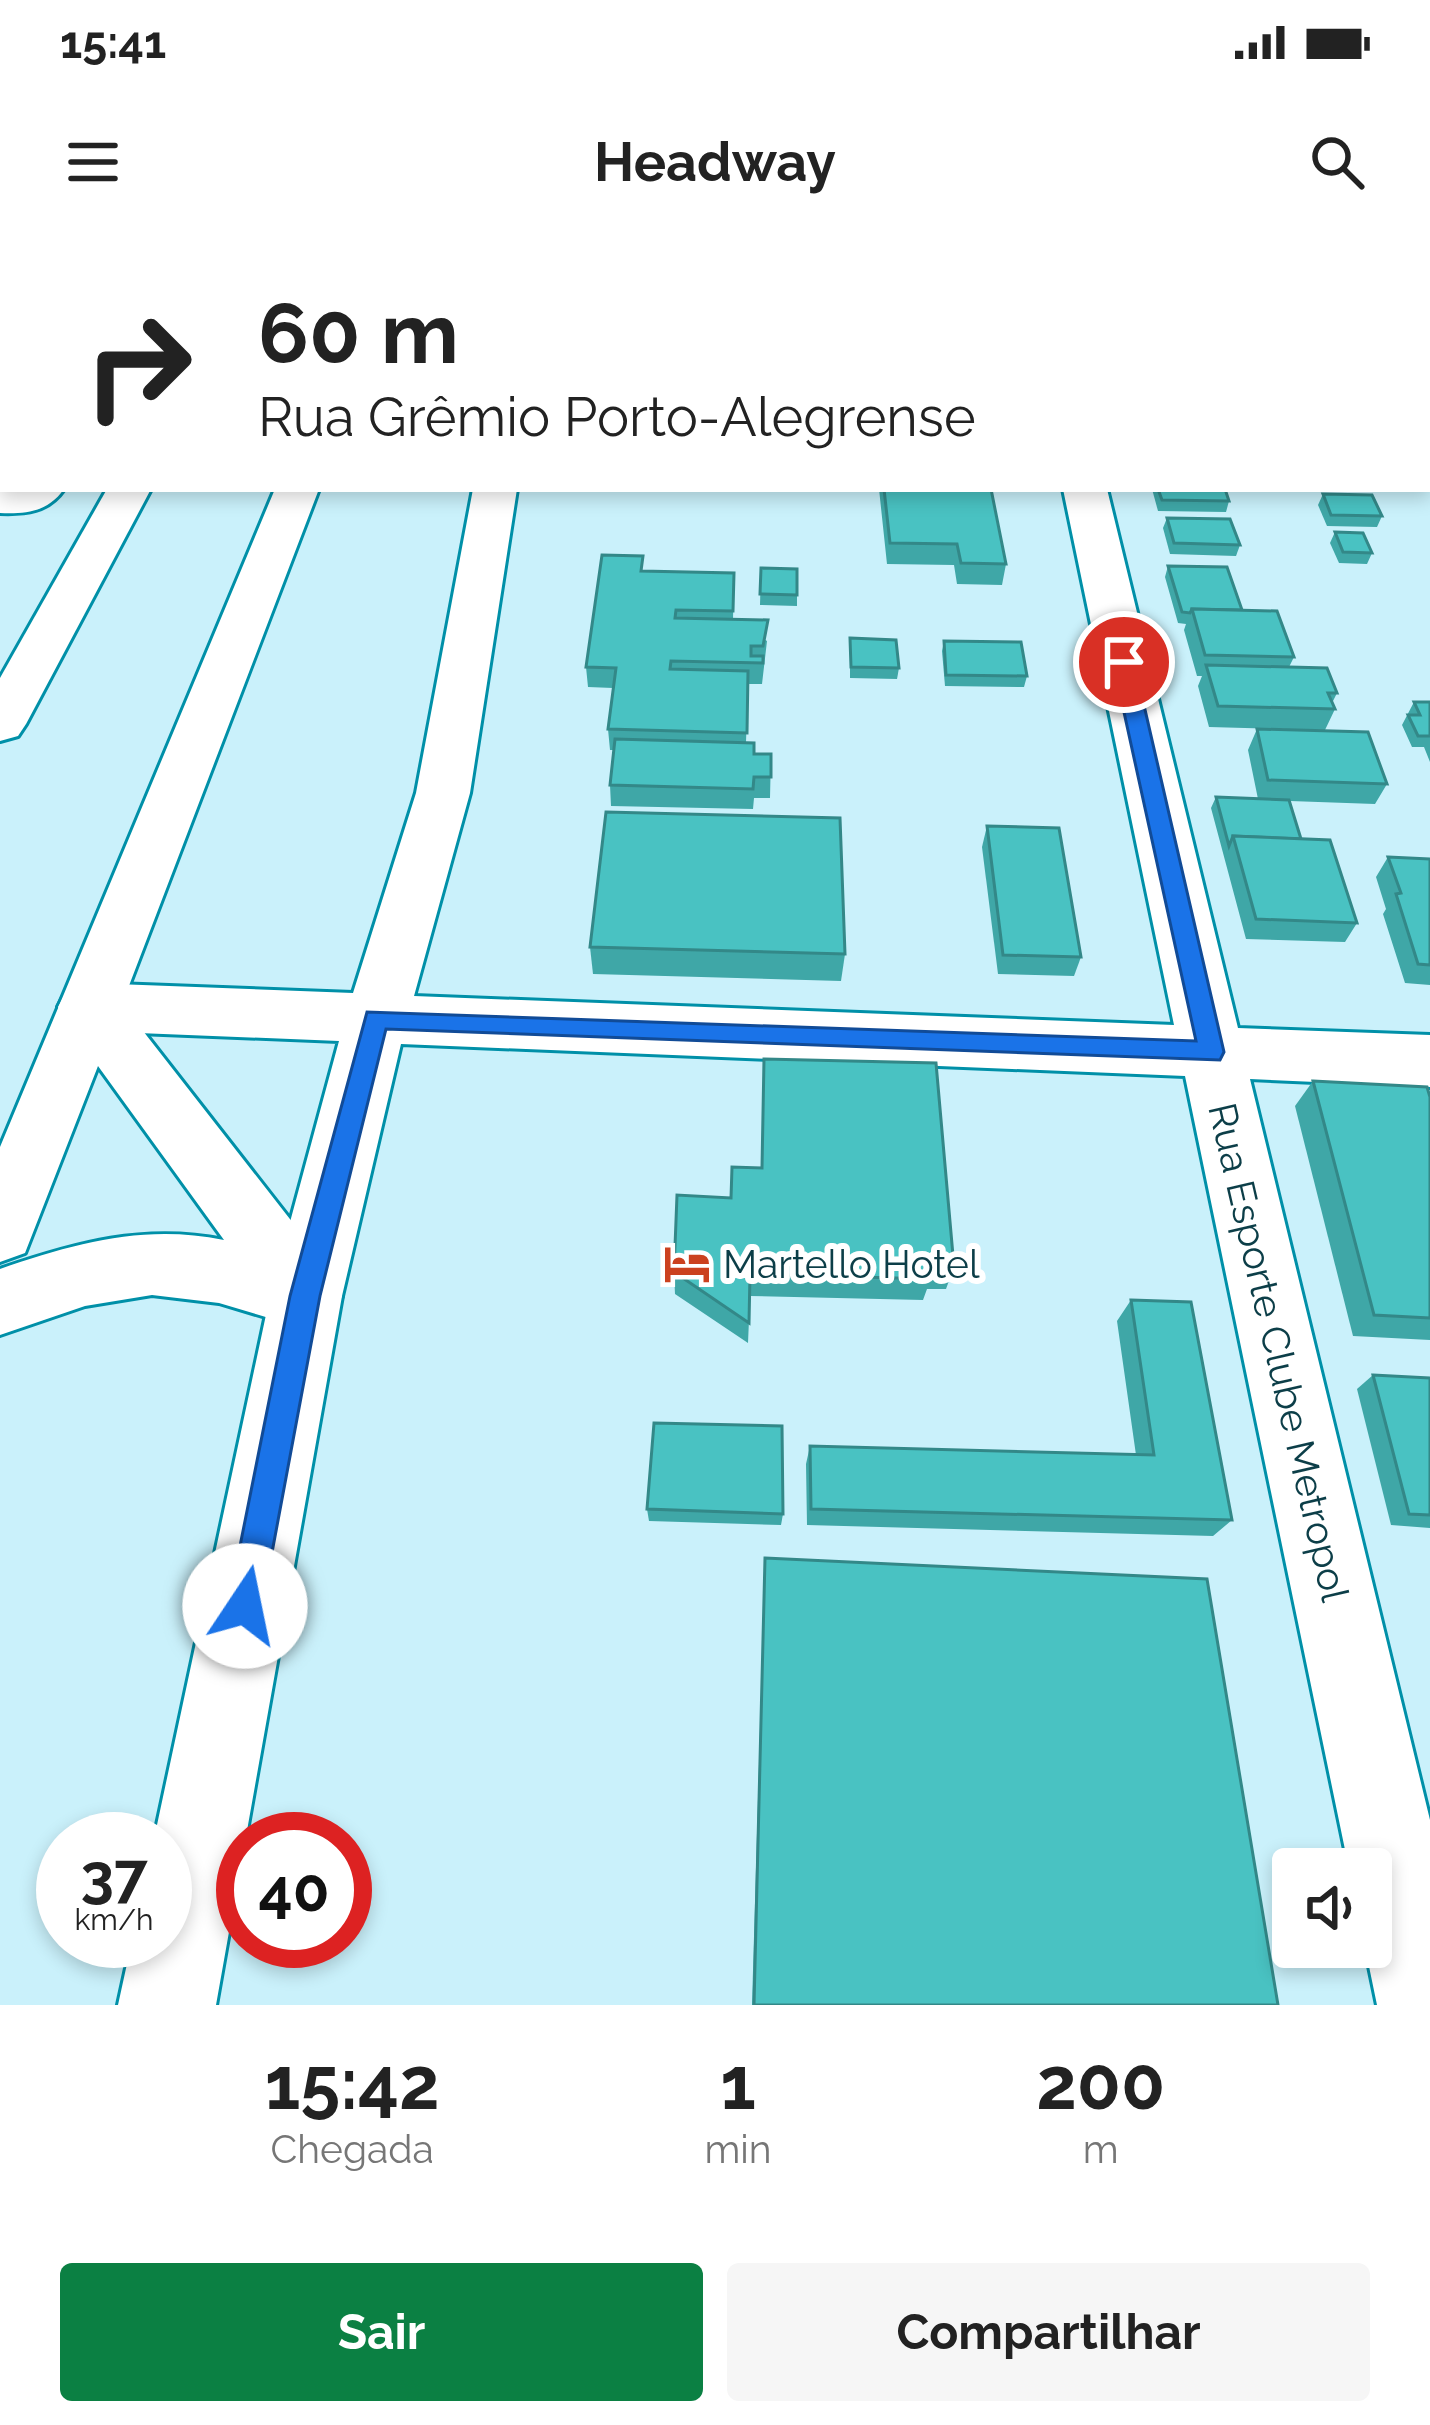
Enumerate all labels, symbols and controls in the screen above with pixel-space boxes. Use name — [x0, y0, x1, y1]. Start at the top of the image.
text: 15:41 — [60, 16, 166, 69]
icon: menu — [60, 129, 126, 195]
icon: search — [1304, 129, 1370, 195]
text: Headway — [594, 130, 836, 194]
text: 60 m — [258, 284, 459, 383]
icon: right — [60, 288, 216, 444]
text: Rua Grêmio Porto-Alegrense — [258, 385, 976, 449]
pin — [1073, 611, 1175, 713]
icon: arrive — [1091, 629, 1157, 695]
street label: Rua Esporte Clube Metropol — [1199, 1098, 1359, 1606]
hotel icon: Martello Hotel — [662, 1239, 712, 1289]
place label: Martello Hotel — [723, 1241, 980, 1287]
position arrow — [182, 1543, 308, 1669]
speed limit sign: 40 — [216, 1812, 372, 1968]
text: 37 — [80, 1840, 148, 1910]
map controls — [1272, 1848, 1392, 1968]
button: sound — [1272, 1848, 1392, 1968]
text: km/h — [74, 1902, 154, 1937]
text: 15:42 — [265, 2041, 440, 2126]
text: 1 — [720, 2041, 756, 2126]
text: 200 — [1036, 2041, 1165, 2126]
text: Chegada — [271, 2126, 434, 2172]
text: min — [704, 2126, 772, 2172]
text: m — [1083, 2126, 1119, 2172]
button: Sair — [60, 2263, 703, 2401]
button: Compartilhar — [727, 2263, 1370, 2401]

